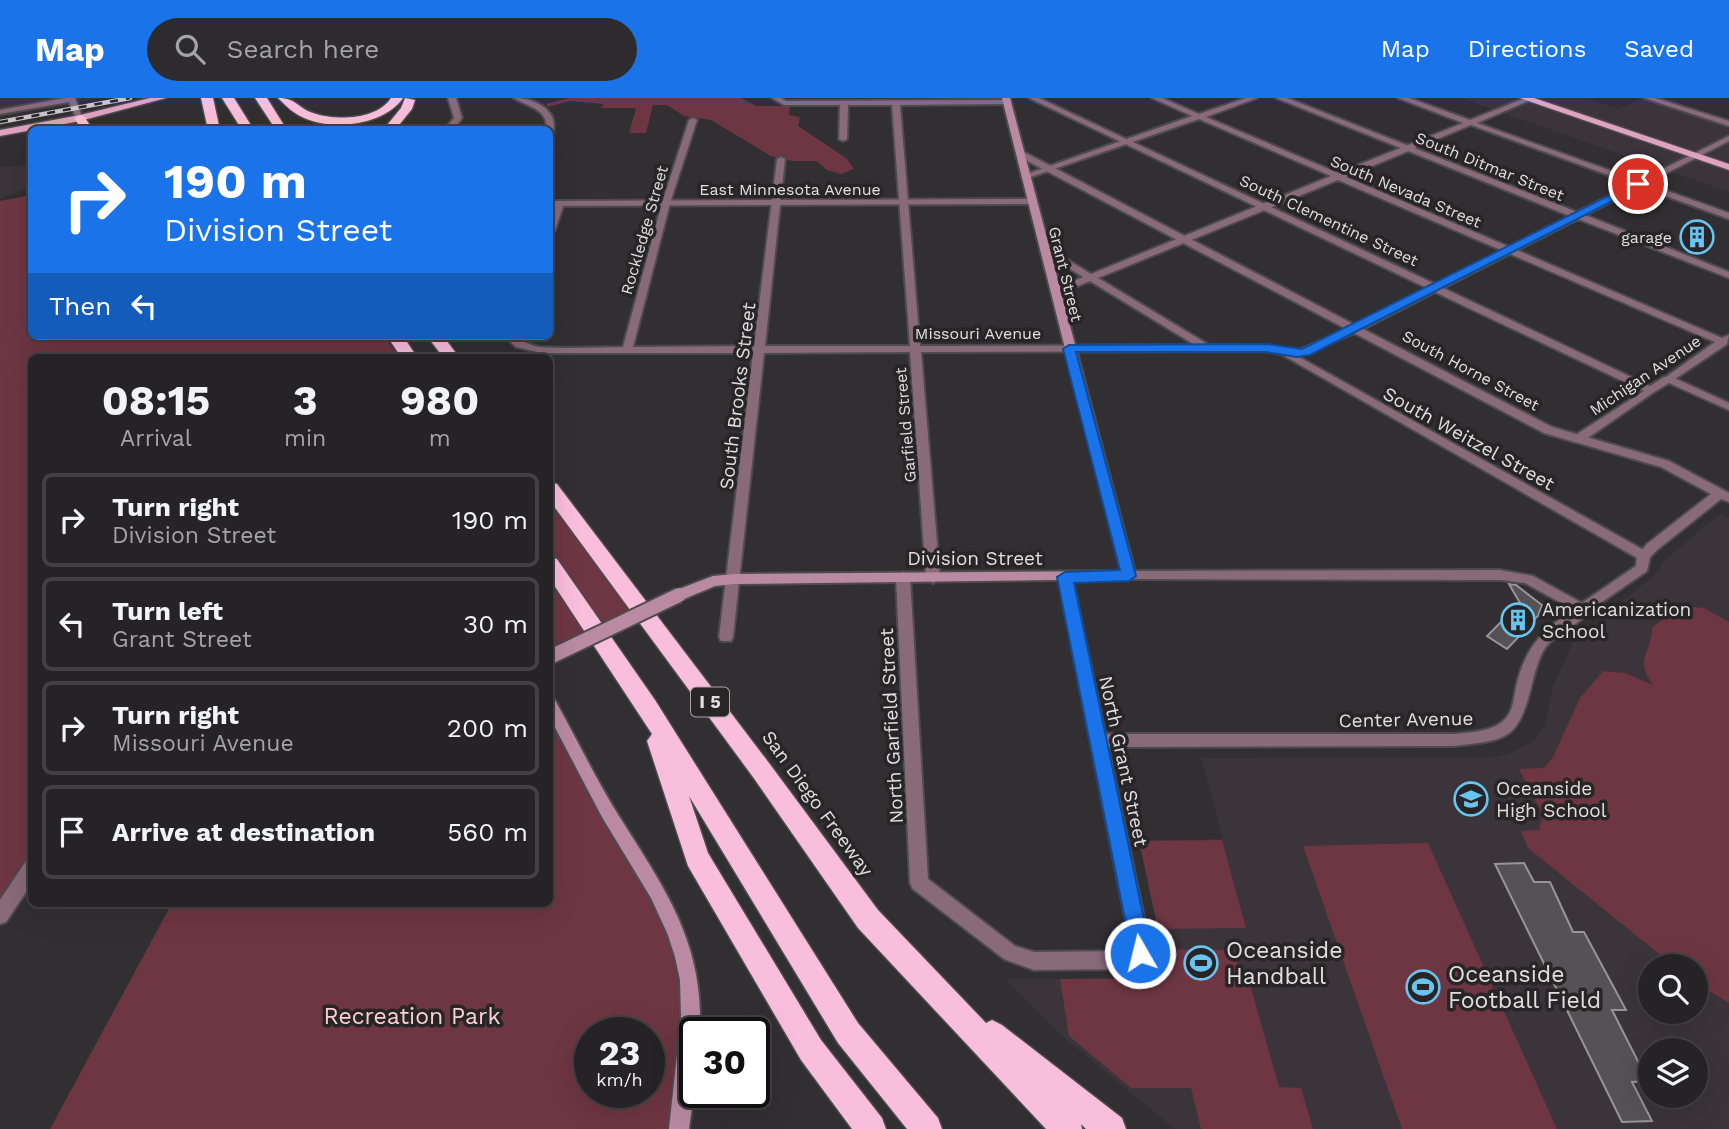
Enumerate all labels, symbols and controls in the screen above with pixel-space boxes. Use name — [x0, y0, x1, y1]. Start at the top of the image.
search box — [147, 18, 637, 81]
text: Map — [35, 30, 105, 69]
icon: search — [171, 30, 209, 68]
text: Search here — [227, 34, 379, 64]
text: Map — [1381, 35, 1430, 63]
text: Directions — [1468, 35, 1586, 63]
text: Saved — [1624, 35, 1694, 63]
street label: South Ditmar Street — [1413, 128, 1567, 205]
street label: South Nevada Street — [1328, 151, 1484, 232]
text: 190 m — [164, 152, 307, 210]
icon: right — [49, 154, 140, 245]
pin — [1608, 154, 1668, 214]
street label: Rockledge Street — [617, 163, 672, 297]
icon: arrive — [1619, 165, 1657, 203]
street label: South Clementine Street — [1236, 171, 1421, 270]
street label: East Minnesota Avenue — [699, 180, 881, 199]
text: Division Street — [164, 211, 392, 249]
building icon: garage — [1678, 218, 1716, 256]
street label: Grant Street — [1045, 225, 1087, 324]
place label: garage — [1621, 228, 1672, 247]
icon: left — [125, 287, 163, 325]
text: Then — [49, 291, 111, 321]
street label: South Brooks Street — [715, 301, 760, 491]
street label: Missouri Avenue — [915, 324, 1041, 343]
street label: South Horne Street — [1399, 326, 1543, 415]
street label: Michigan Avenue — [1586, 331, 1704, 420]
street label: Garfield Street — [891, 366, 920, 483]
text: 08:15 — [102, 376, 210, 425]
text: 3 — [293, 376, 318, 425]
text: 980 — [400, 376, 479, 425]
street label: South Weitzel Street — [1379, 382, 1559, 495]
text: Arrival — [120, 425, 192, 452]
text: min — [284, 425, 326, 452]
text: m — [429, 425, 451, 452]
text: Turn right — [112, 492, 239, 522]
icon: right — [53, 501, 91, 539]
text: 190 m — [452, 505, 528, 535]
text: Division Street — [112, 522, 276, 549]
street label: Division Street — [907, 547, 1043, 570]
text: Turn left — [112, 596, 223, 626]
place label: Americanization School — [1542, 598, 1691, 643]
building icon: Americanization School — [1499, 601, 1537, 639]
icon: left — [53, 605, 91, 643]
text: 30 m — [463, 609, 528, 639]
text: Grant Street — [112, 626, 252, 653]
street label: North Garfield Street — [875, 628, 908, 824]
street label: North Grant Street — [1094, 674, 1153, 849]
road number: I 5 — [691, 688, 729, 716]
text: Turn right — [112, 700, 239, 730]
street label: Center Avenue — [1338, 707, 1474, 732]
icon: right — [53, 709, 91, 747]
text: 200 m — [447, 713, 528, 743]
street label: San Diego Freeway — [757, 726, 878, 881]
text: Missouri Avenue — [112, 730, 294, 757]
place label: Oceanside High School — [1496, 777, 1607, 822]
school or university icon: Oceanside High School — [1452, 780, 1490, 818]
icon: arrive — [53, 813, 91, 851]
text: Arrive at destination — [112, 817, 375, 847]
text: 560 m — [447, 817, 528, 847]
position arrow — [1103, 916, 1177, 990]
place label: Oceanside Handball — [1226, 937, 1343, 990]
sports icon: Oceanside Handball — [1182, 944, 1220, 982]
map controls — [1638, 954, 1708, 1108]
button: search — [1638, 954, 1708, 1024]
place label: Oceanside Football Field — [1448, 961, 1601, 1014]
sports icon: Oceanside Football Field — [1404, 968, 1442, 1006]
park label: Recreation Park — [323, 1003, 501, 1030]
speed limit sign: 30 — [679, 1017, 770, 1108]
text: 23 — [599, 1032, 640, 1074]
button: layers — [1638, 1038, 1708, 1108]
text: km/h — [596, 1069, 643, 1090]

